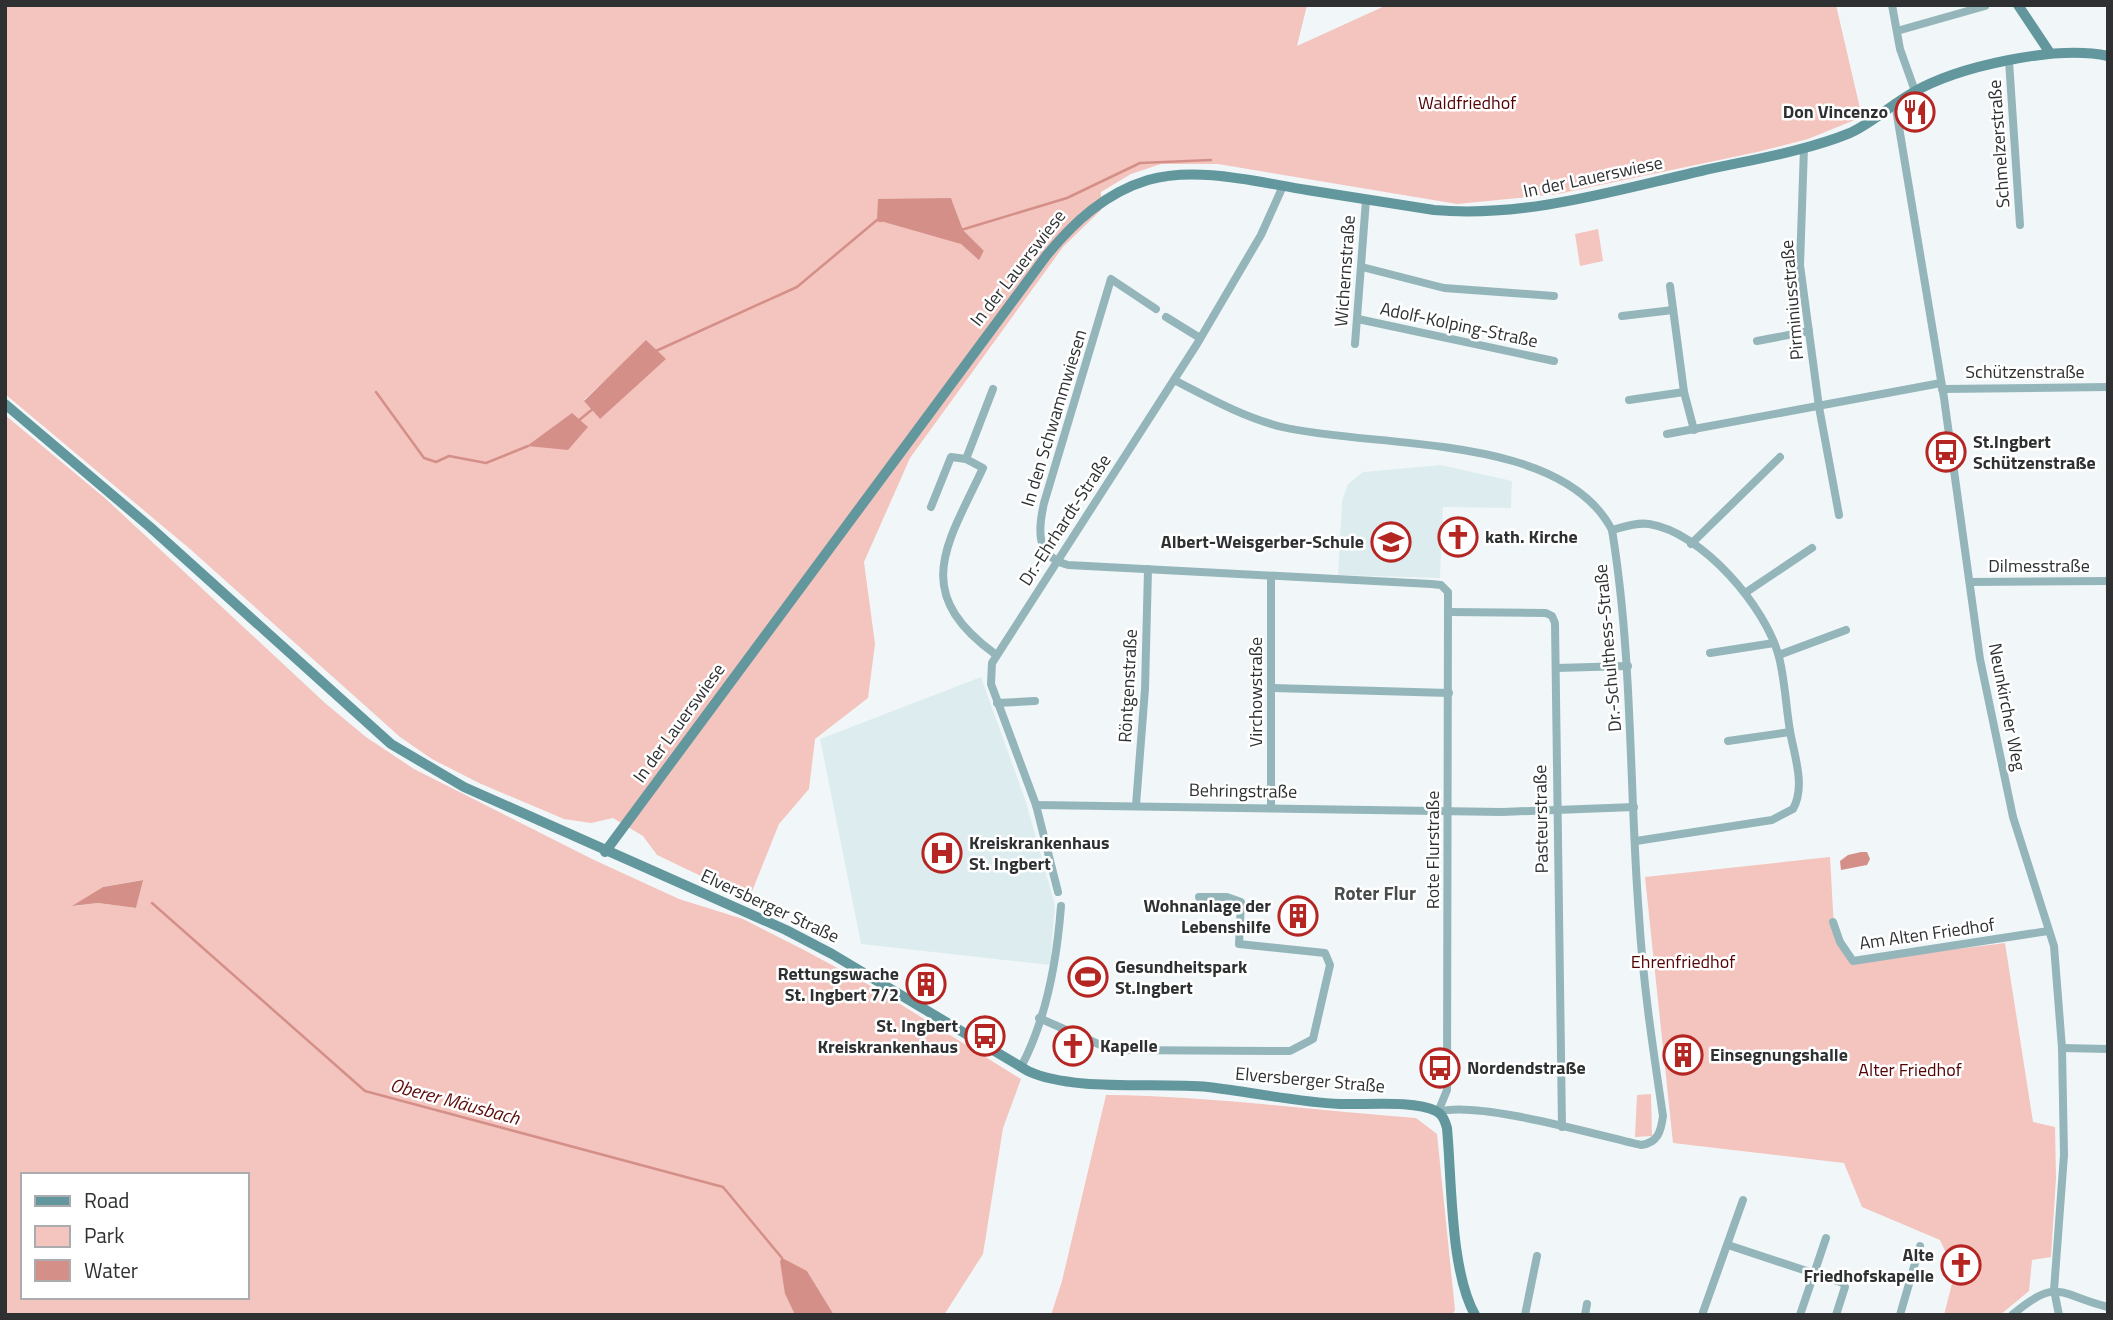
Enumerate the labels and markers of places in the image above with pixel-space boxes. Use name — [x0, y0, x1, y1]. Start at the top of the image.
restaurant icon: Don Vincenzo — [1894, 91, 1936, 133]
place label: Don Vincenzo — [1783, 98, 1888, 125]
place label: St.Ingbert Schützenstraße — [1973, 428, 2096, 476]
bus stop icon: St.Ingbert Schützenstraße — [1925, 431, 1967, 473]
church icon: kath. Kirche — [1437, 516, 1479, 558]
school or university icon: Albert-Weisgerber-Schule — [1370, 521, 1412, 563]
place label: kath. Kirche — [1485, 523, 1578, 550]
place label: Albert-Weisgerber-Schule — [1161, 528, 1364, 555]
place label: Kreiskrankenhaus St. Ingbert — [969, 829, 1110, 877]
hospital icon: Kreiskrankenhaus St. Ingbert — [921, 832, 963, 874]
place label: Wohnanlage der Lebenshilfe — [1143, 892, 1271, 940]
building icon: Wohnanlage der Lebenshilfe — [1277, 895, 1319, 937]
place label: Gesundheitspark St.Ingbert — [1115, 953, 1248, 1001]
sports icon: Gesundheitspark St.Ingbert — [1067, 956, 1109, 998]
place label: Rettungswache St. Ingbert 7/2 — [777, 960, 899, 1008]
building icon: Rettungswache St. Ingbert 7/2 — [905, 963, 947, 1005]
place label: St. Ingbert Kreiskrankenhaus — [817, 1012, 958, 1060]
bus stop icon: St. Ingbert Kreiskrankenhaus — [964, 1015, 1006, 1057]
church icon: Kapelle — [1052, 1025, 1094, 1067]
place label: Kapelle — [1100, 1032, 1158, 1059]
building icon: Einsegnungshalle — [1662, 1034, 1704, 1076]
place label: Einsegnungshalle — [1710, 1041, 1848, 1068]
bus stop icon: Nordendstraße — [1419, 1047, 1461, 1089]
place label: Nordendstraße — [1467, 1054, 1586, 1081]
place label: Alte Friedhofskapelle — [1804, 1241, 1934, 1289]
church icon: Alte Friedhofskapelle — [1940, 1244, 1982, 1286]

